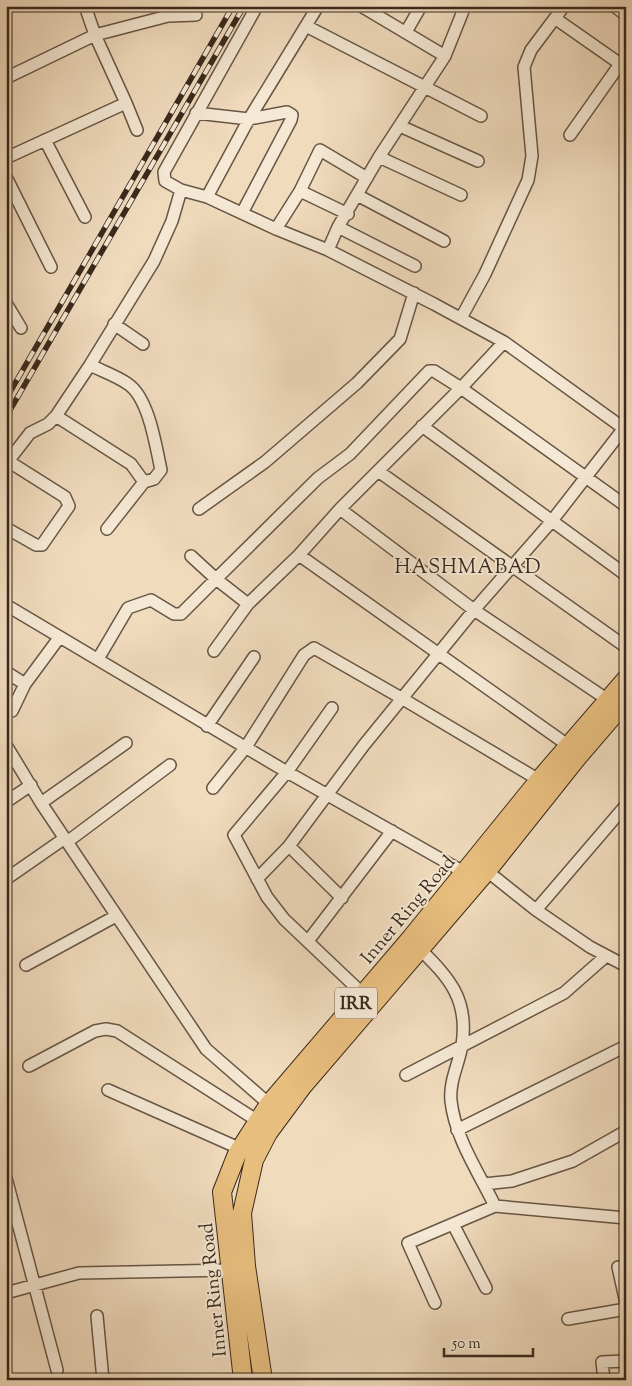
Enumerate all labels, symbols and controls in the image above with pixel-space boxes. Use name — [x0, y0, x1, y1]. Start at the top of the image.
district label: HASHMABAD — [394, 554, 542, 583]
street label: Inner Ring Road — [355, 850, 463, 971]
road number: IRR — [335, 988, 377, 1018]
street label: Inner Ring Road — [194, 1221, 235, 1358]
scale bar — [444, 1326, 533, 1358]
text: 50 m — [451, 1334, 481, 1355]

